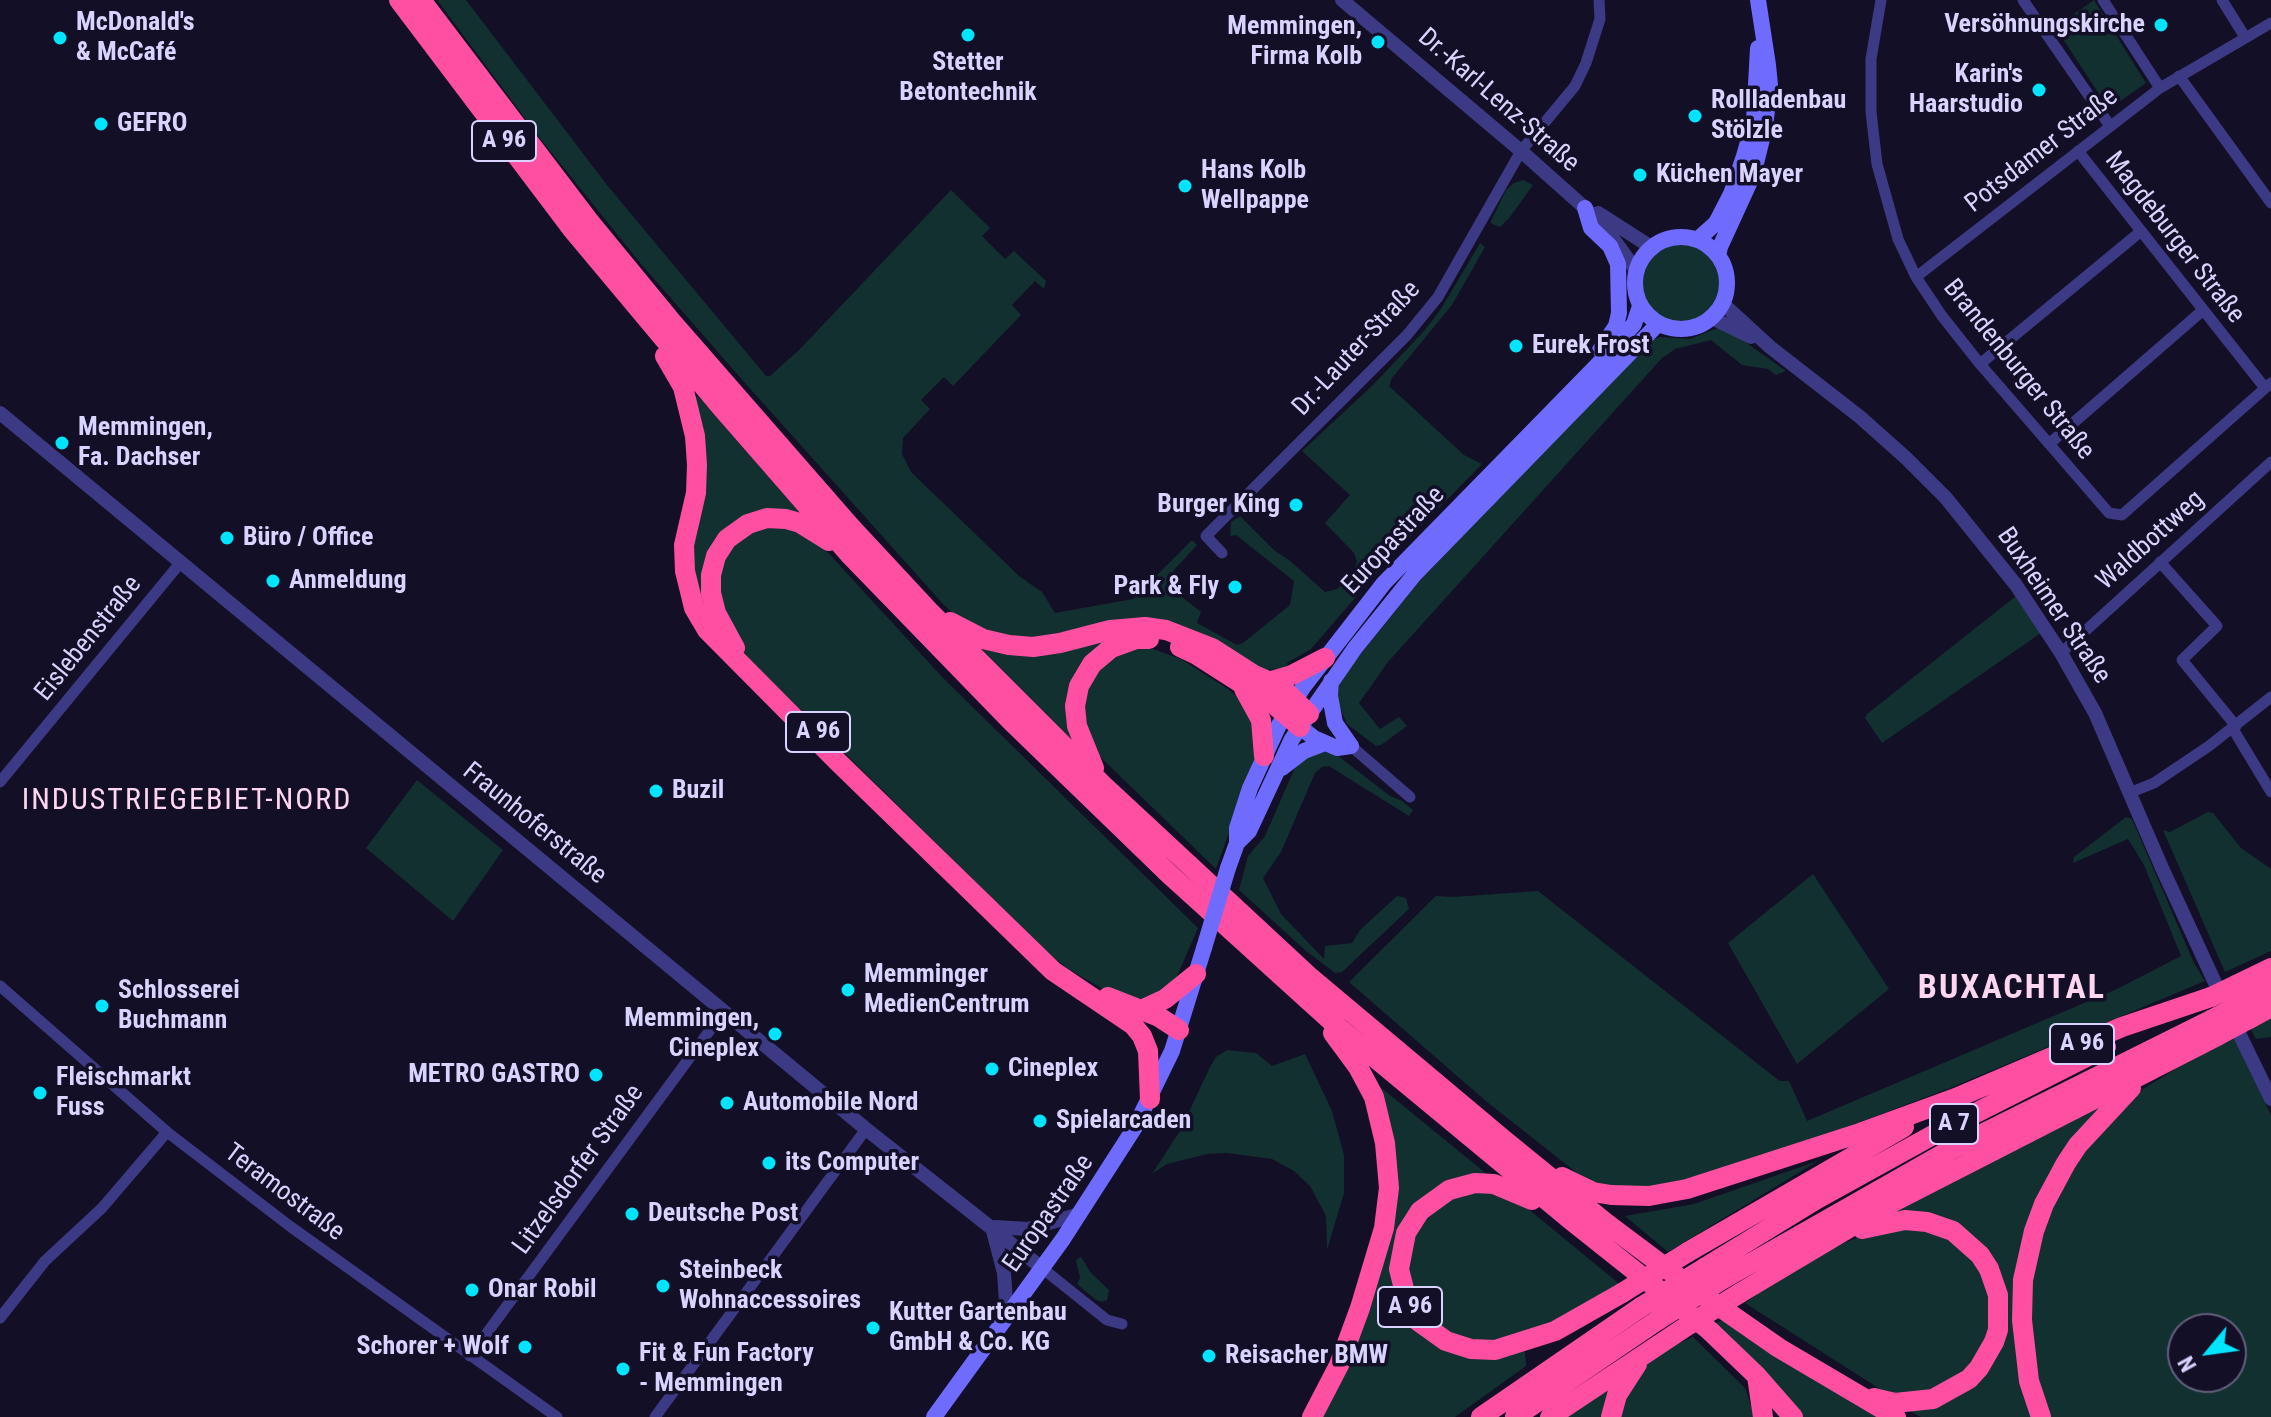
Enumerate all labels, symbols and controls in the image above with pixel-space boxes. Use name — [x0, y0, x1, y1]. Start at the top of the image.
place label: McDonald's & McCafé — [76, 7, 195, 68]
place label: Versöhnungskirche — [1944, 9, 2145, 41]
place label: Memmingen, Firma Kolb — [1227, 11, 1362, 72]
marker: Versöhnungskirche — [2152, 16, 2170, 34]
street label: Dr.-Karl-Lenz-Straße — [1411, 23, 1585, 179]
marker: Stetter Betontechnik — [959, 26, 977, 44]
marker: McDonald's & McCafé — [51, 29, 69, 47]
marker: Memmingen, Firma Kolb — [1369, 33, 1387, 51]
place label: Stetter Betontechnik — [899, 47, 1037, 108]
place label: Karin's Haarstudio — [1909, 59, 2023, 120]
marker: Karin's Haarstudio — [2030, 81, 2048, 99]
street label: Potsdamer Straße — [1960, 82, 2124, 220]
place label: Rollladenbau Stölzle — [1711, 85, 1846, 146]
marker: Rollladenbau Stölzle — [1686, 107, 1704, 125]
place label: GEFRO — [117, 108, 187, 140]
marker: GEFRO — [92, 115, 110, 133]
road number: A 96 — [472, 121, 536, 161]
street label: Magdeburger Straße — [2097, 146, 2251, 330]
place label: Hans Kolb Wellpappe — [1201, 155, 1309, 216]
place label: Küchen Mayer — [1656, 159, 1803, 191]
marker: Küchen Mayer — [1631, 166, 1649, 184]
marker: Hans Kolb Wellpappe — [1176, 177, 1194, 195]
street label: Brandenburger Straße — [1936, 273, 2100, 467]
street label: Dr.-Lauter-Straße — [1287, 275, 1427, 423]
place label: Eurek Frost — [1532, 330, 1649, 362]
marker: Eurek Frost — [1507, 337, 1525, 355]
place label: Memmingen, Fa. Dachser — [78, 412, 213, 474]
marker: Memmingen, Fa. Dachser — [53, 434, 71, 452]
street label: Europastraße — [1336, 480, 1452, 602]
street label: Waldbottweg — [2091, 485, 2211, 597]
place label: Burger King — [1157, 489, 1280, 521]
marker: Burger King — [1287, 496, 1305, 514]
place label: Büro / Office — [243, 522, 373, 554]
street label: Buxheimer Straße — [1989, 522, 2117, 690]
marker: Büro / Office — [218, 529, 236, 547]
place label: Anmeldung — [289, 565, 407, 597]
street label: Eislebenstraße — [29, 570, 149, 708]
place label: Park & Fly — [1114, 571, 1219, 603]
marker: Anmeldung — [264, 572, 282, 590]
marker: Park & Fly — [1226, 578, 1244, 596]
road number: A 96 — [786, 712, 850, 752]
street label: Fraunhoferstraße — [456, 756, 612, 892]
place label: Buzil — [672, 775, 724, 807]
marker: Buzil — [647, 782, 665, 800]
district label: INDUSTRIEGEBIET-NORD — [22, 783, 352, 819]
place label: Memminger MedienCentrum — [864, 959, 1030, 1020]
district label: BUXACHTAL — [1918, 969, 2106, 1009]
place label: Schlosserei Buchmann — [118, 975, 240, 1036]
marker: Memminger MedienCentrum — [839, 981, 857, 999]
marker: Schlosserei Buchmann — [93, 997, 111, 1015]
place label: Memmingen, Cineplex — [624, 1003, 759, 1064]
road number: A 96 — [2050, 1024, 2114, 1064]
marker: Memmingen, Cineplex — [766, 1025, 784, 1043]
place label: Cineplex — [1008, 1053, 1098, 1085]
place label: METRO GASTRO — [408, 1059, 580, 1091]
marker: Cineplex — [983, 1060, 1001, 1078]
place label: Fleischmarkt Fuss — [56, 1062, 191, 1124]
marker: METRO GASTRO — [587, 1066, 605, 1084]
street label: Litzelsdorfer Straße — [507, 1079, 651, 1261]
marker: Fleischmarkt Fuss — [31, 1084, 49, 1102]
place label: Automobile Nord — [743, 1087, 918, 1119]
marker: Automobile Nord — [718, 1094, 736, 1112]
road number: A 7 — [1930, 1104, 1978, 1144]
place label: Spielarcaden — [1056, 1105, 1191, 1137]
marker: Spielarcaden — [1031, 1112, 1049, 1130]
street label: Teramostraße — [218, 1138, 350, 1248]
place label: its Computer — [785, 1147, 919, 1179]
street label: Europastraße — [997, 1149, 1101, 1279]
marker: its Computer — [760, 1154, 778, 1172]
place label: Deutsche Post — [648, 1198, 798, 1230]
marker: Deutsche Post — [623, 1205, 641, 1223]
place label: Steinbeck Wohnaccessoires — [679, 1255, 861, 1316]
place label: Onar Robil — [488, 1274, 597, 1306]
marker: Steinbeck Wohnaccessoires — [654, 1277, 672, 1295]
marker: Onar Robil — [463, 1281, 481, 1299]
road number: A 96 — [1378, 1287, 1442, 1327]
place label: Kutter Gartenbau GmbH & Co. KG — [889, 1297, 1067, 1358]
north arrow — [2167, 1313, 2247, 1393]
marker: Kutter Gartenbau GmbH & Co. KG — [864, 1319, 882, 1337]
place label: Schorer + Wolf — [356, 1331, 509, 1363]
marker: Schorer + Wolf — [516, 1338, 534, 1356]
place label: Fit & Fun Factory - Memmingen — [639, 1338, 814, 1400]
place label: Reisacher BMW — [1225, 1340, 1388, 1372]
marker: Reisacher BMW — [1200, 1347, 1218, 1365]
text: N — [2173, 1352, 2202, 1376]
marker: Fit & Fun Factory - Memmingen — [614, 1360, 632, 1378]

